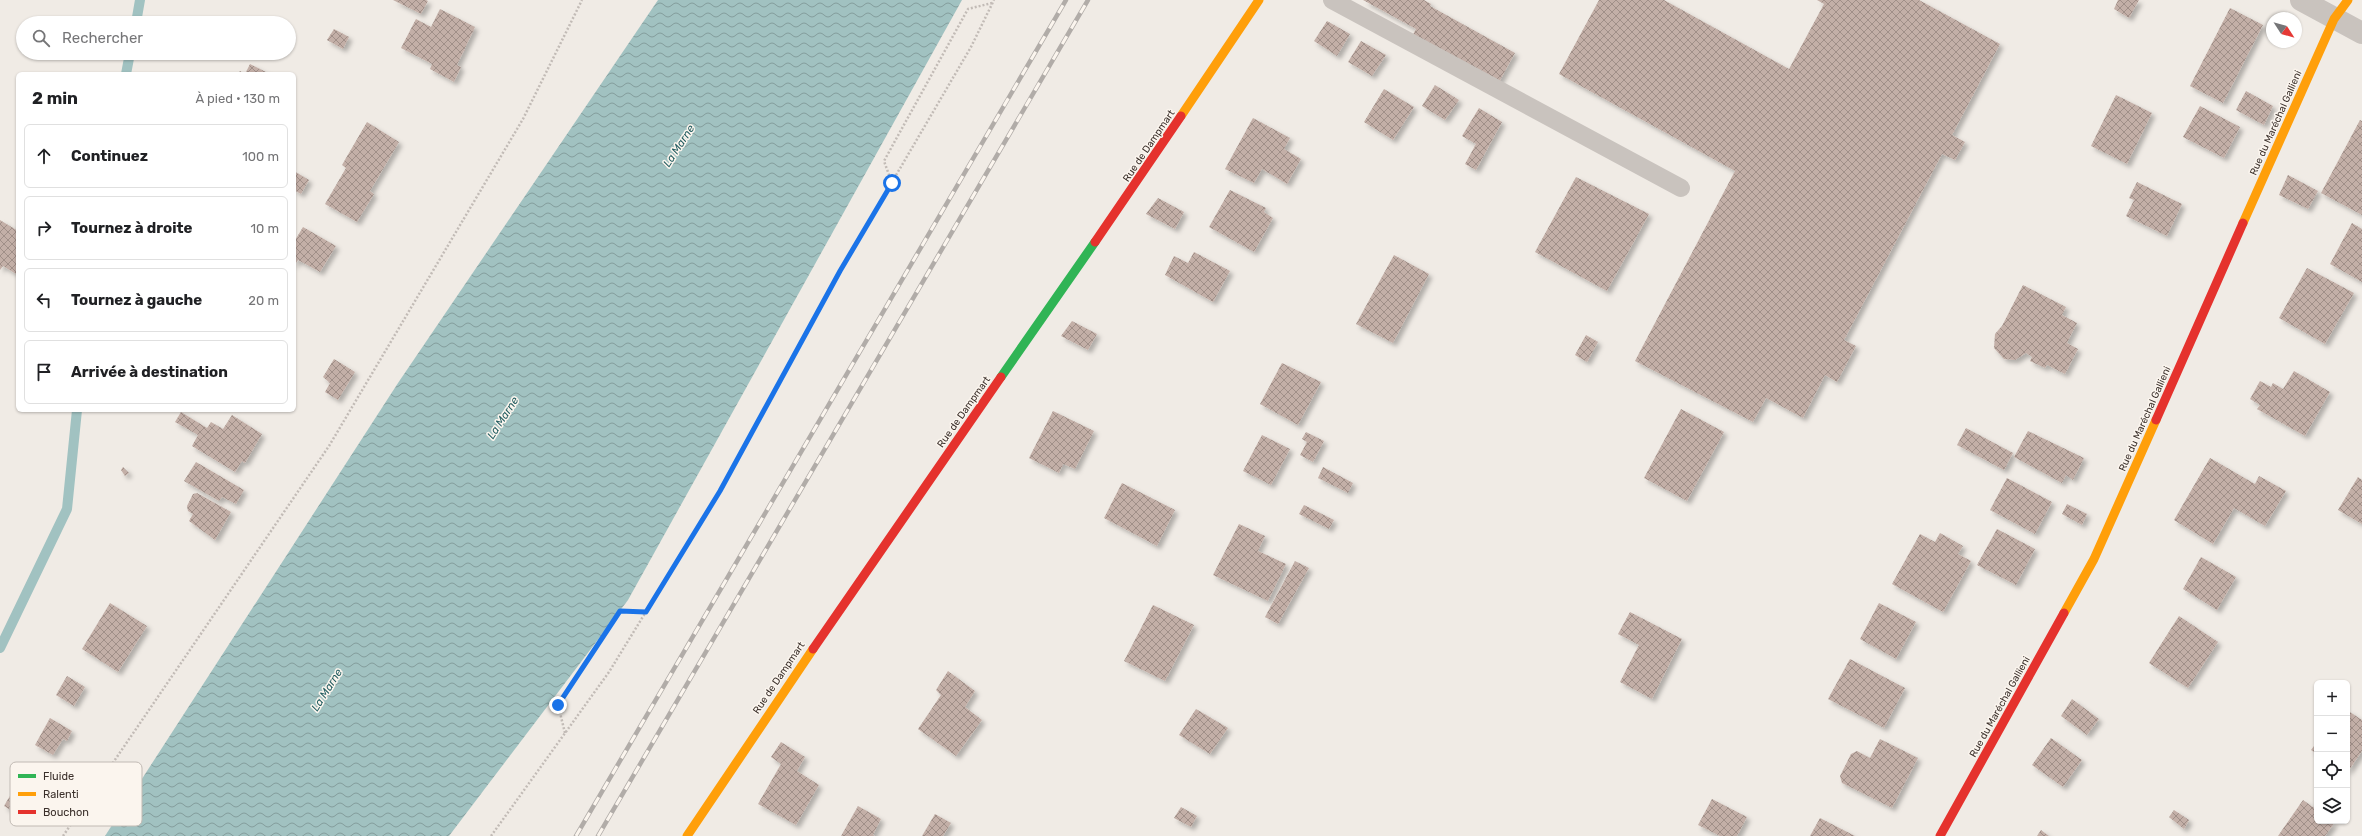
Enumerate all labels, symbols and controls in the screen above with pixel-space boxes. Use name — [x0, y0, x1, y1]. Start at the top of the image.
north arrow — [2266, 12, 2302, 48]
search box — [16, 16, 296, 60]
icon: search — [30, 27, 52, 49]
text: Rechercher — [62, 29, 143, 47]
street label: Rue du Maréchal Gallieni — [2247, 69, 2305, 177]
text: 2 min — [32, 88, 78, 108]
text: À pied · 130 m — [196, 91, 280, 106]
street label: Rue de Dampmart — [1121, 108, 1178, 184]
water label: La Marne — [661, 123, 697, 169]
icon: ahead — [33, 145, 55, 167]
text: Continuez — [71, 147, 148, 165]
text: 100 m — [242, 149, 279, 164]
route start — [883, 174, 901, 192]
icon: right — [33, 217, 55, 239]
text: Tournez à droite — [71, 219, 192, 237]
text: 10 m — [250, 221, 279, 236]
icon: left — [33, 289, 55, 311]
text: Tournez à gauche — [71, 291, 202, 309]
text: 20 m — [248, 293, 279, 308]
icon: arrive — [33, 361, 55, 383]
text: Arrivée à destination — [71, 363, 228, 381]
street label: Rue du Maréchal Gallieni — [2116, 365, 2174, 473]
street label: Rue de Dampmart — [935, 374, 993, 450]
water label: La Marne — [485, 395, 521, 441]
street label: Rue de Dampmart — [751, 640, 808, 716]
street label: Rue du Maréchal Gallieni — [1967, 654, 2033, 760]
water label: La Marne — [309, 666, 345, 714]
map controls — [2314, 680, 2350, 824]
button: + — [2314, 680, 2350, 716]
route end — [549, 696, 567, 714]
button: − — [2314, 716, 2350, 752]
button: locate — [2314, 752, 2350, 788]
legend — [10, 762, 142, 826]
text: Fluide — [43, 770, 74, 783]
text: Ralenti — [43, 788, 79, 801]
button: layers — [2314, 788, 2350, 824]
text: Bouchon — [43, 806, 89, 819]

